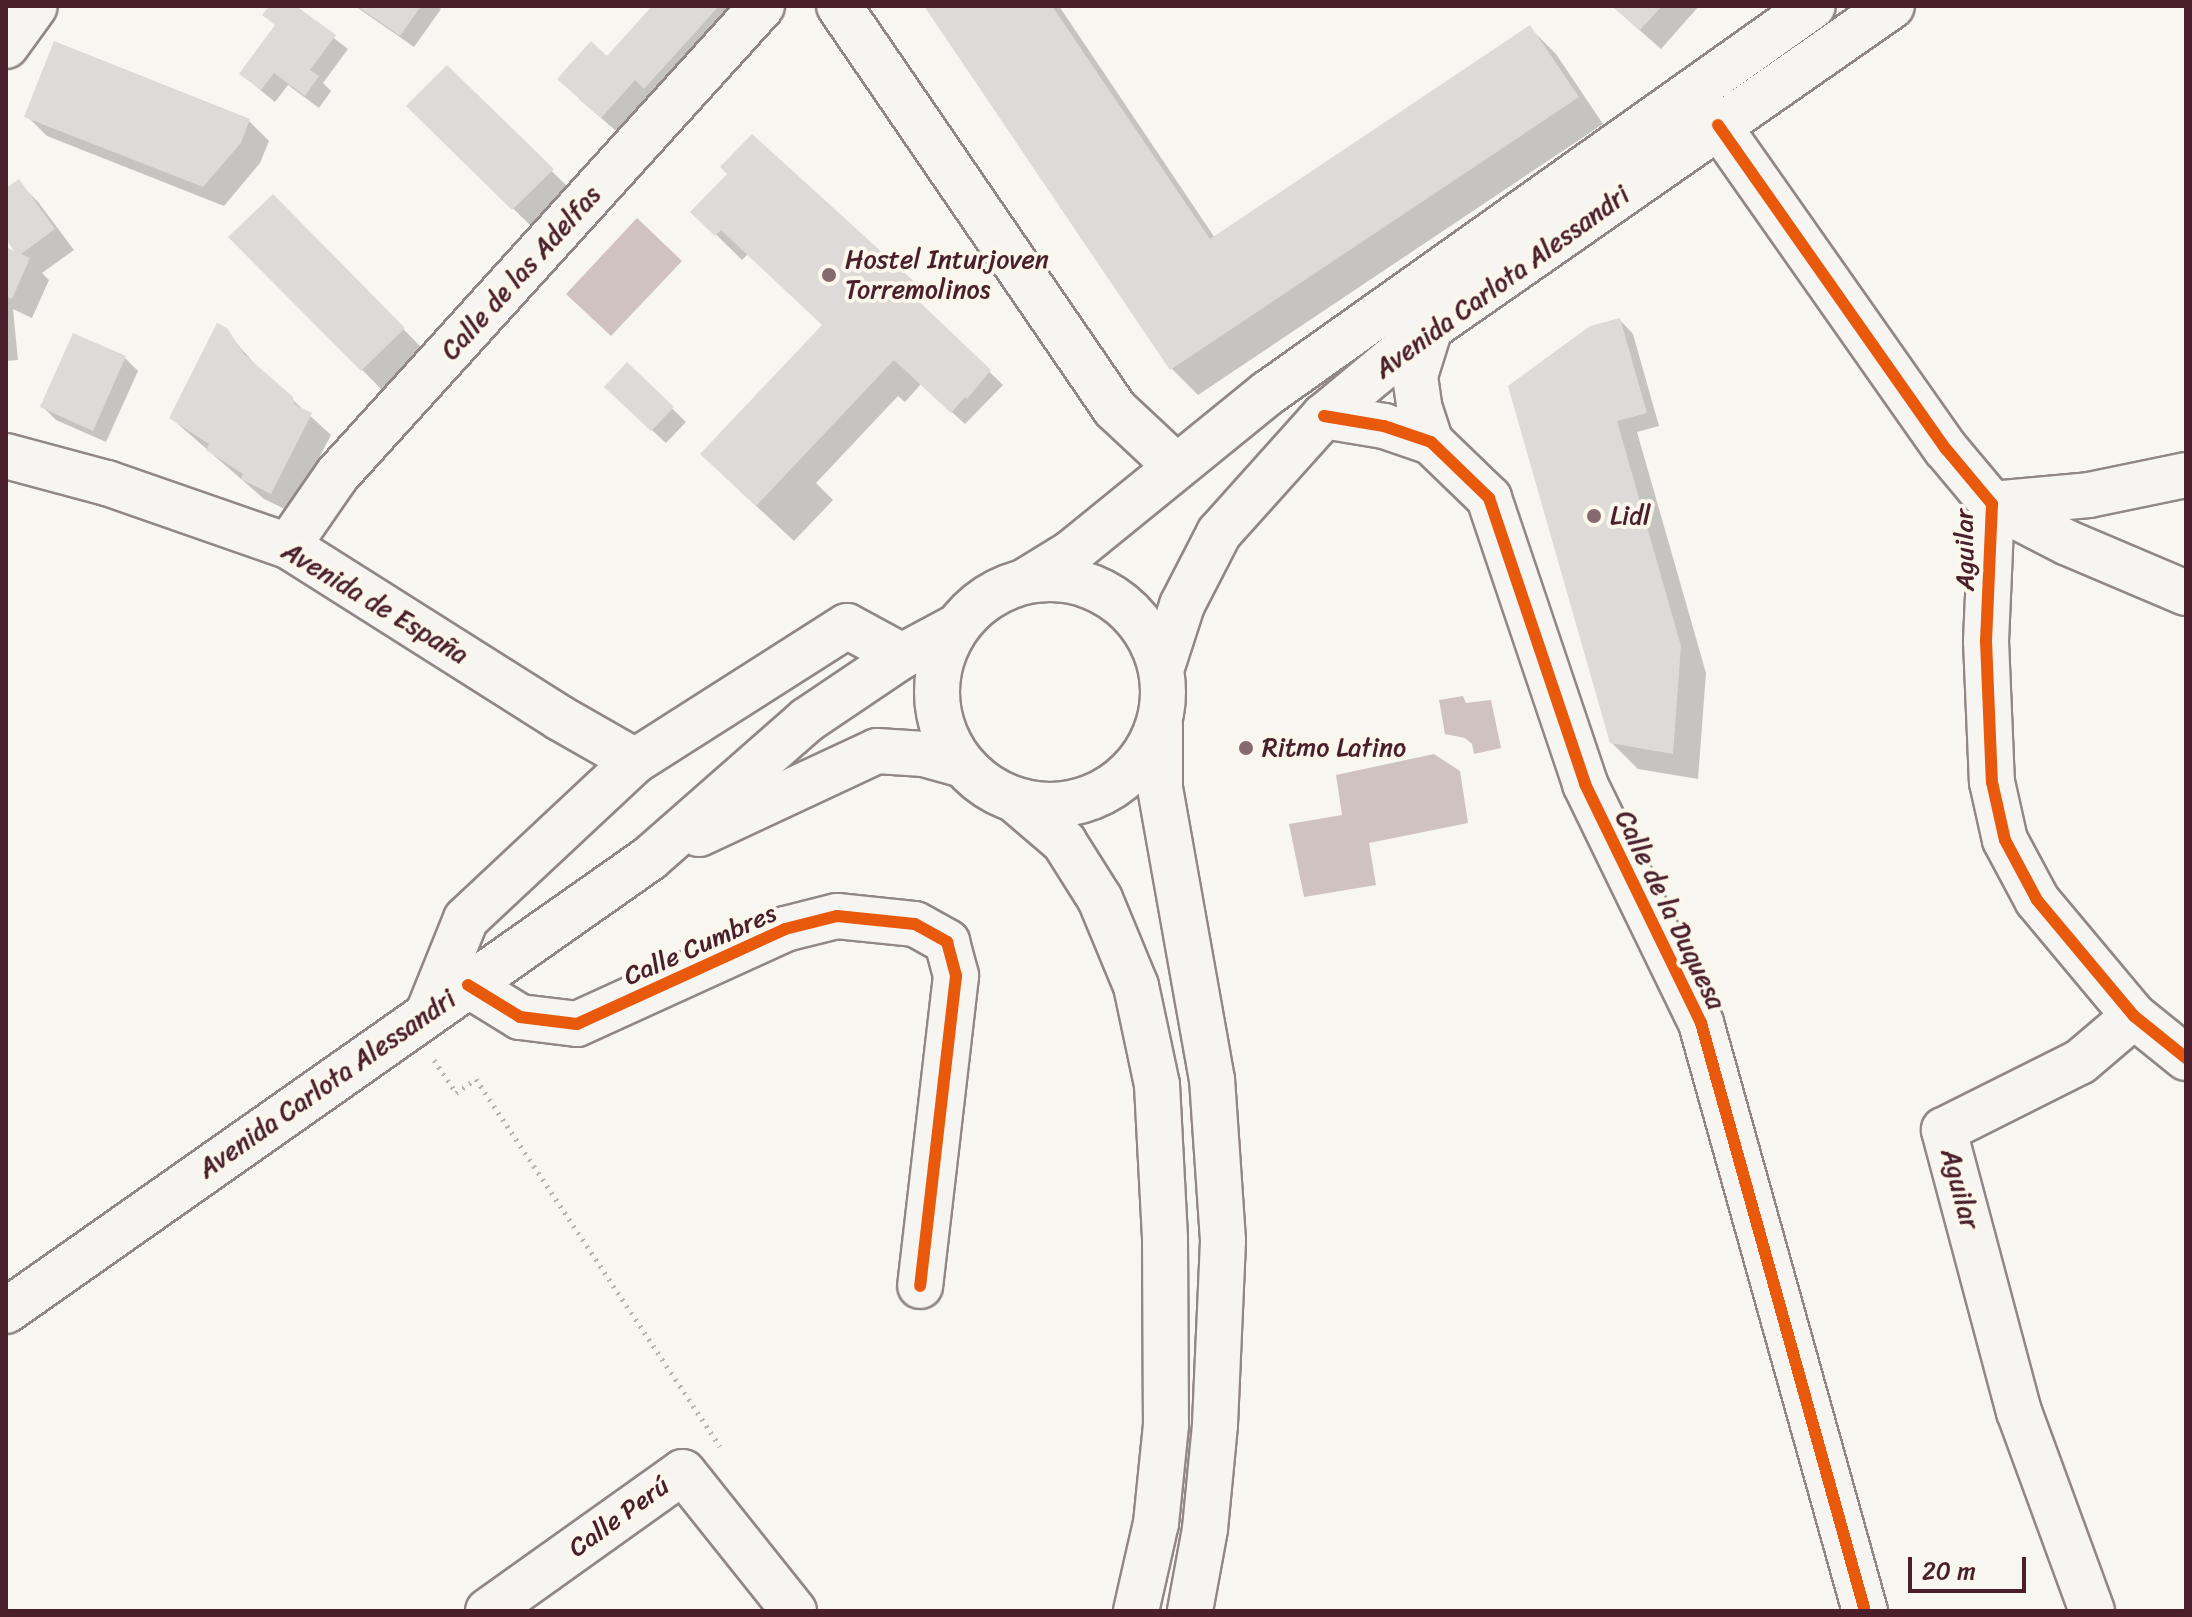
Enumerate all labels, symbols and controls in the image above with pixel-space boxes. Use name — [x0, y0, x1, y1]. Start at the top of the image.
street label: Calle de las Adelfas — [434, 179, 608, 367]
street label: Avenida Carlota Alessandri — [1369, 179, 1635, 385]
place label: Hostel Inturjoven Torremolinos — [845, 244, 1048, 306]
marker: Hostel Inturjoven Torremolinos — [820, 266, 838, 284]
place label: Lidl — [1610, 500, 1650, 532]
marker: Lidl — [1585, 507, 1603, 525]
street label: Aguilar — [1949, 509, 1981, 591]
street label: Avenida de España — [276, 535, 474, 671]
place label: Ritmo Latino — [1262, 732, 1407, 764]
marker: Ritmo Latino — [1237, 739, 1255, 757]
street label: Calle de la Duquesa — [1608, 805, 1732, 1015]
street label: Calle Cumbres — [619, 897, 781, 993]
street label: Avenida Carlota Alessandri — [192, 983, 462, 1185]
street label: Aguilar — [1934, 1145, 1986, 1233]
street label: Calle Perú — [562, 1470, 676, 1564]
scale bar — [1912, 1541, 2030, 1591]
text: 20 m — [1922, 1550, 1976, 1592]

